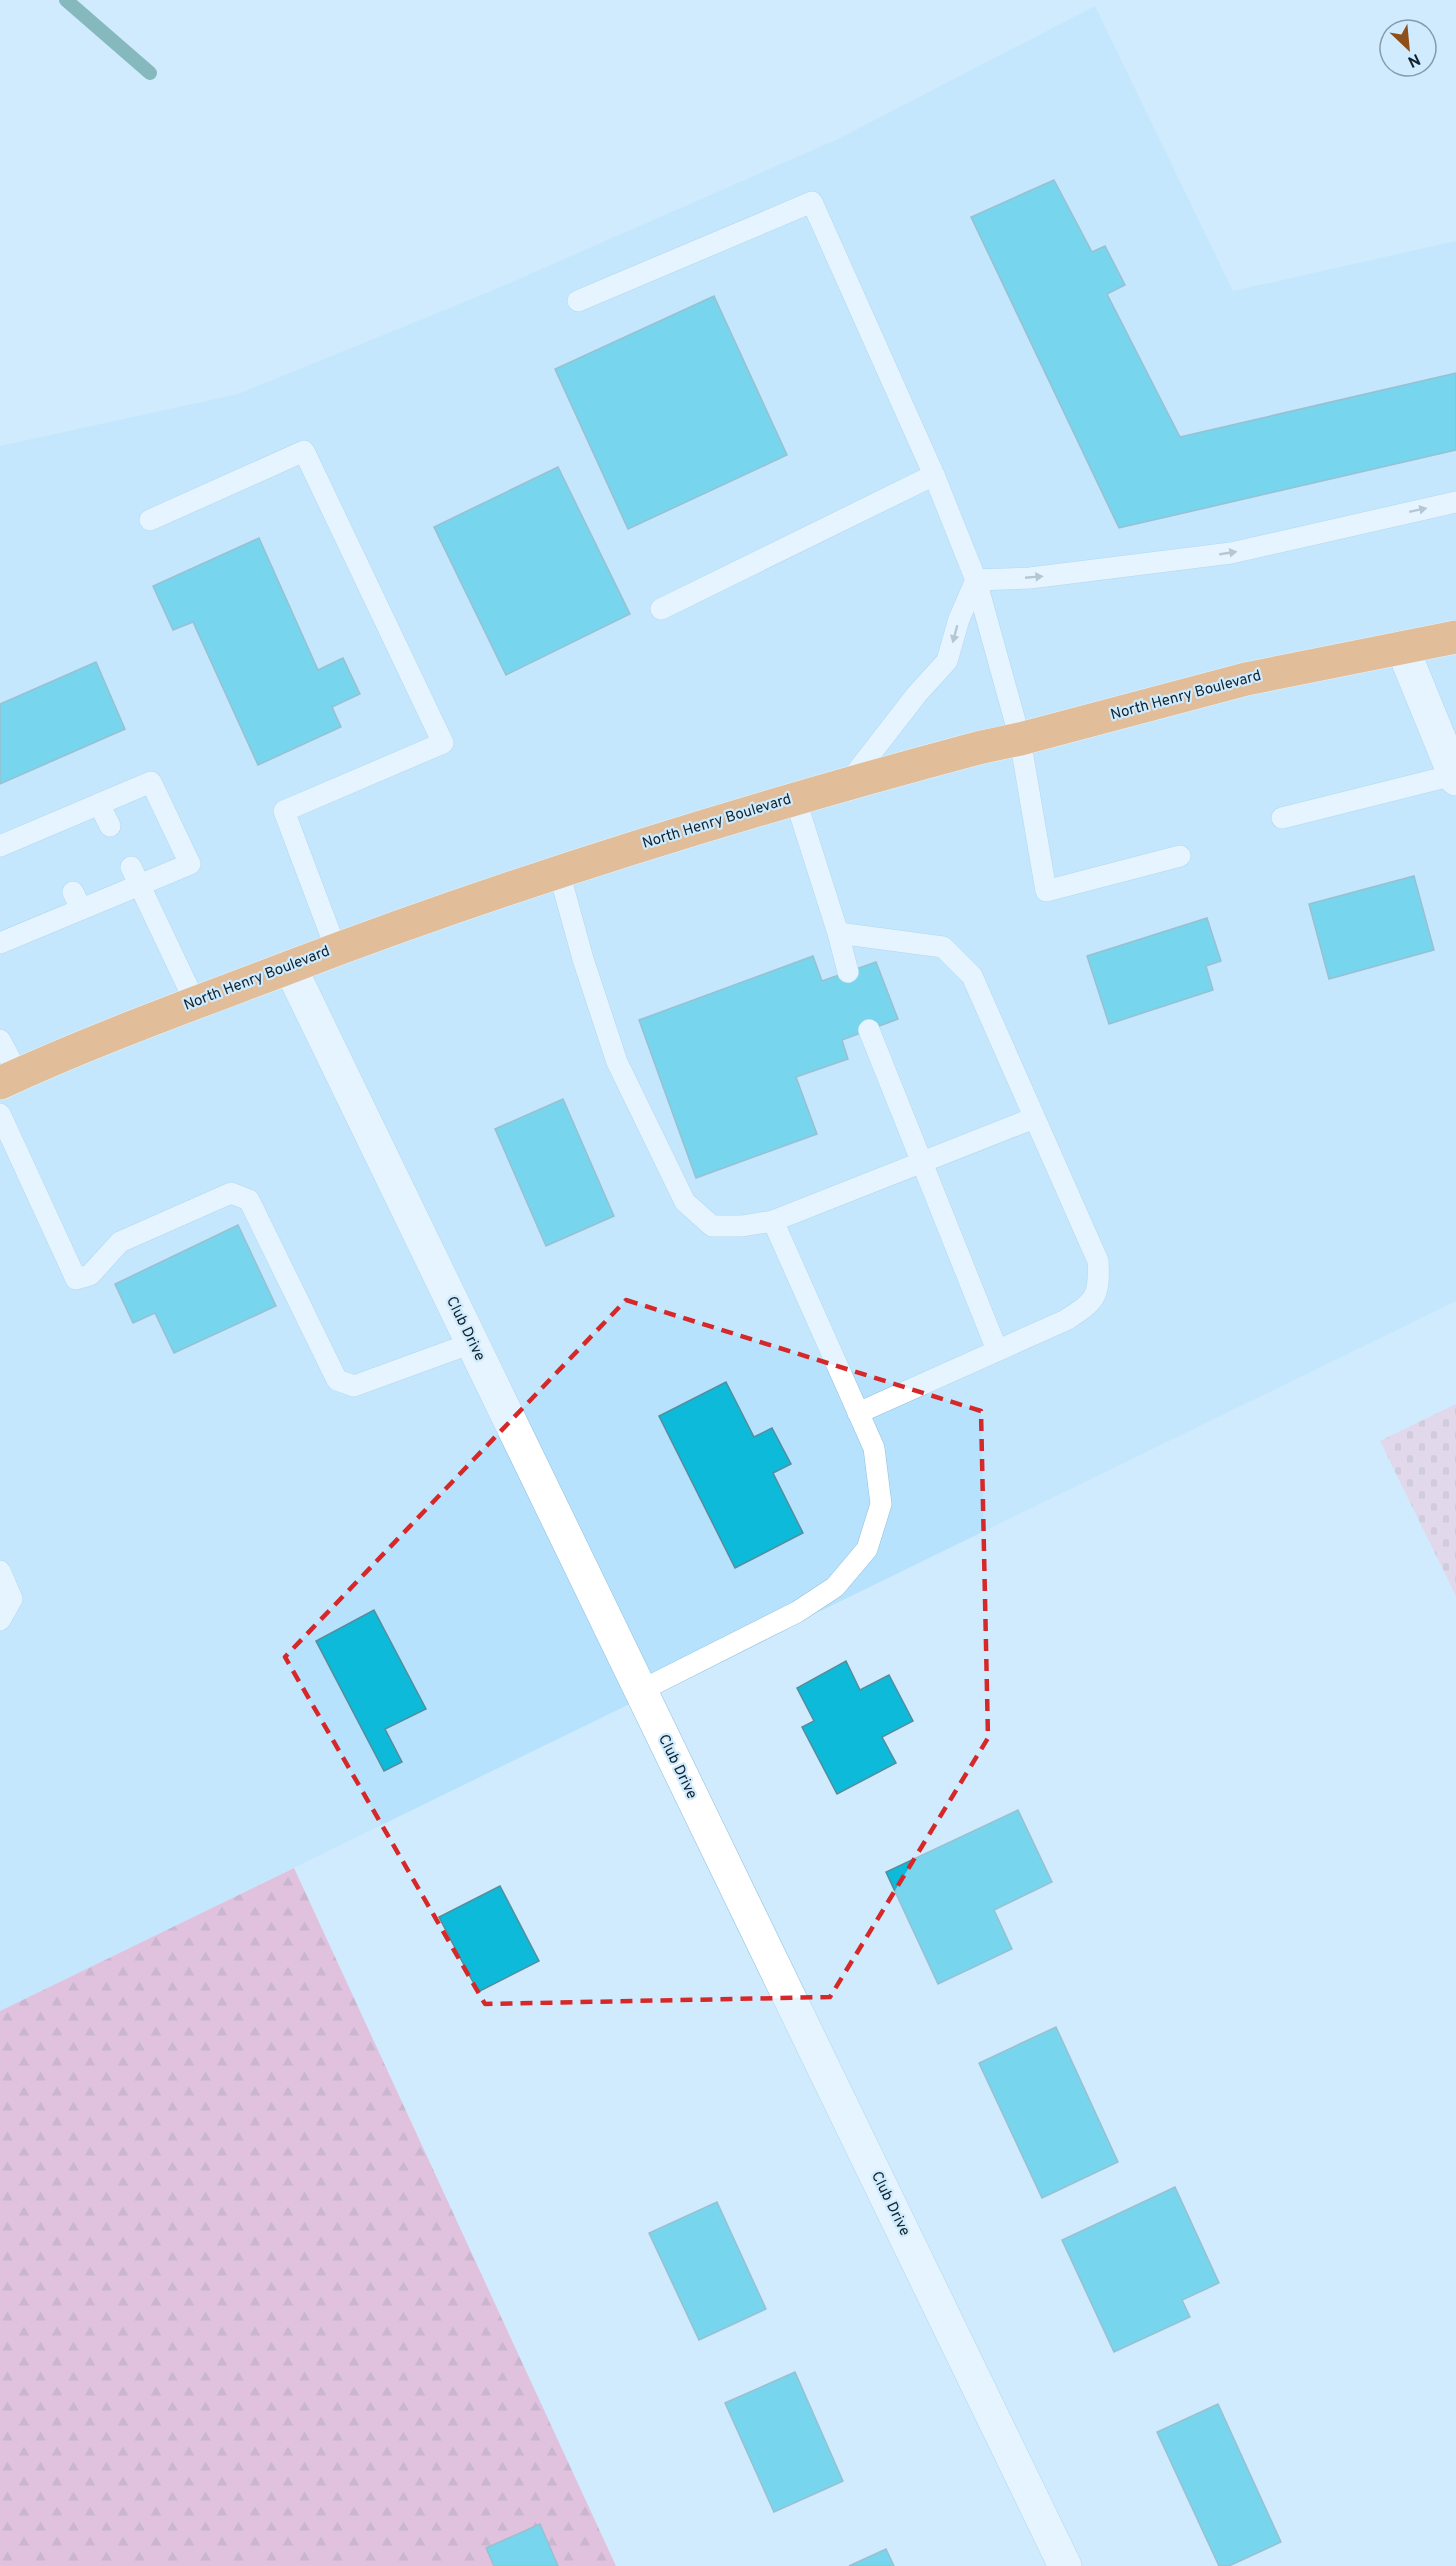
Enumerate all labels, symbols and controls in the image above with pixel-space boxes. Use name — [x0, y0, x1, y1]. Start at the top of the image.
north arrow — [1378, 18, 1438, 78]
text: N — [1404, 48, 1423, 71]
one-way arrow — [1409, 505, 1428, 514]
one-way arrow — [1219, 548, 1238, 557]
one-way arrow — [1025, 572, 1044, 582]
one-way arrow — [950, 625, 959, 643]
street label: North Henry Boulevard — [1109, 667, 1263, 725]
street label: North Henry Boulevard — [640, 790, 794, 854]
street label: North Henry Boulevard — [181, 942, 333, 1016]
street label: Club Drive — [441, 1294, 489, 1364]
street label: Club Drive — [653, 1732, 701, 1802]
street label: Club Drive — [866, 2169, 914, 2239]

